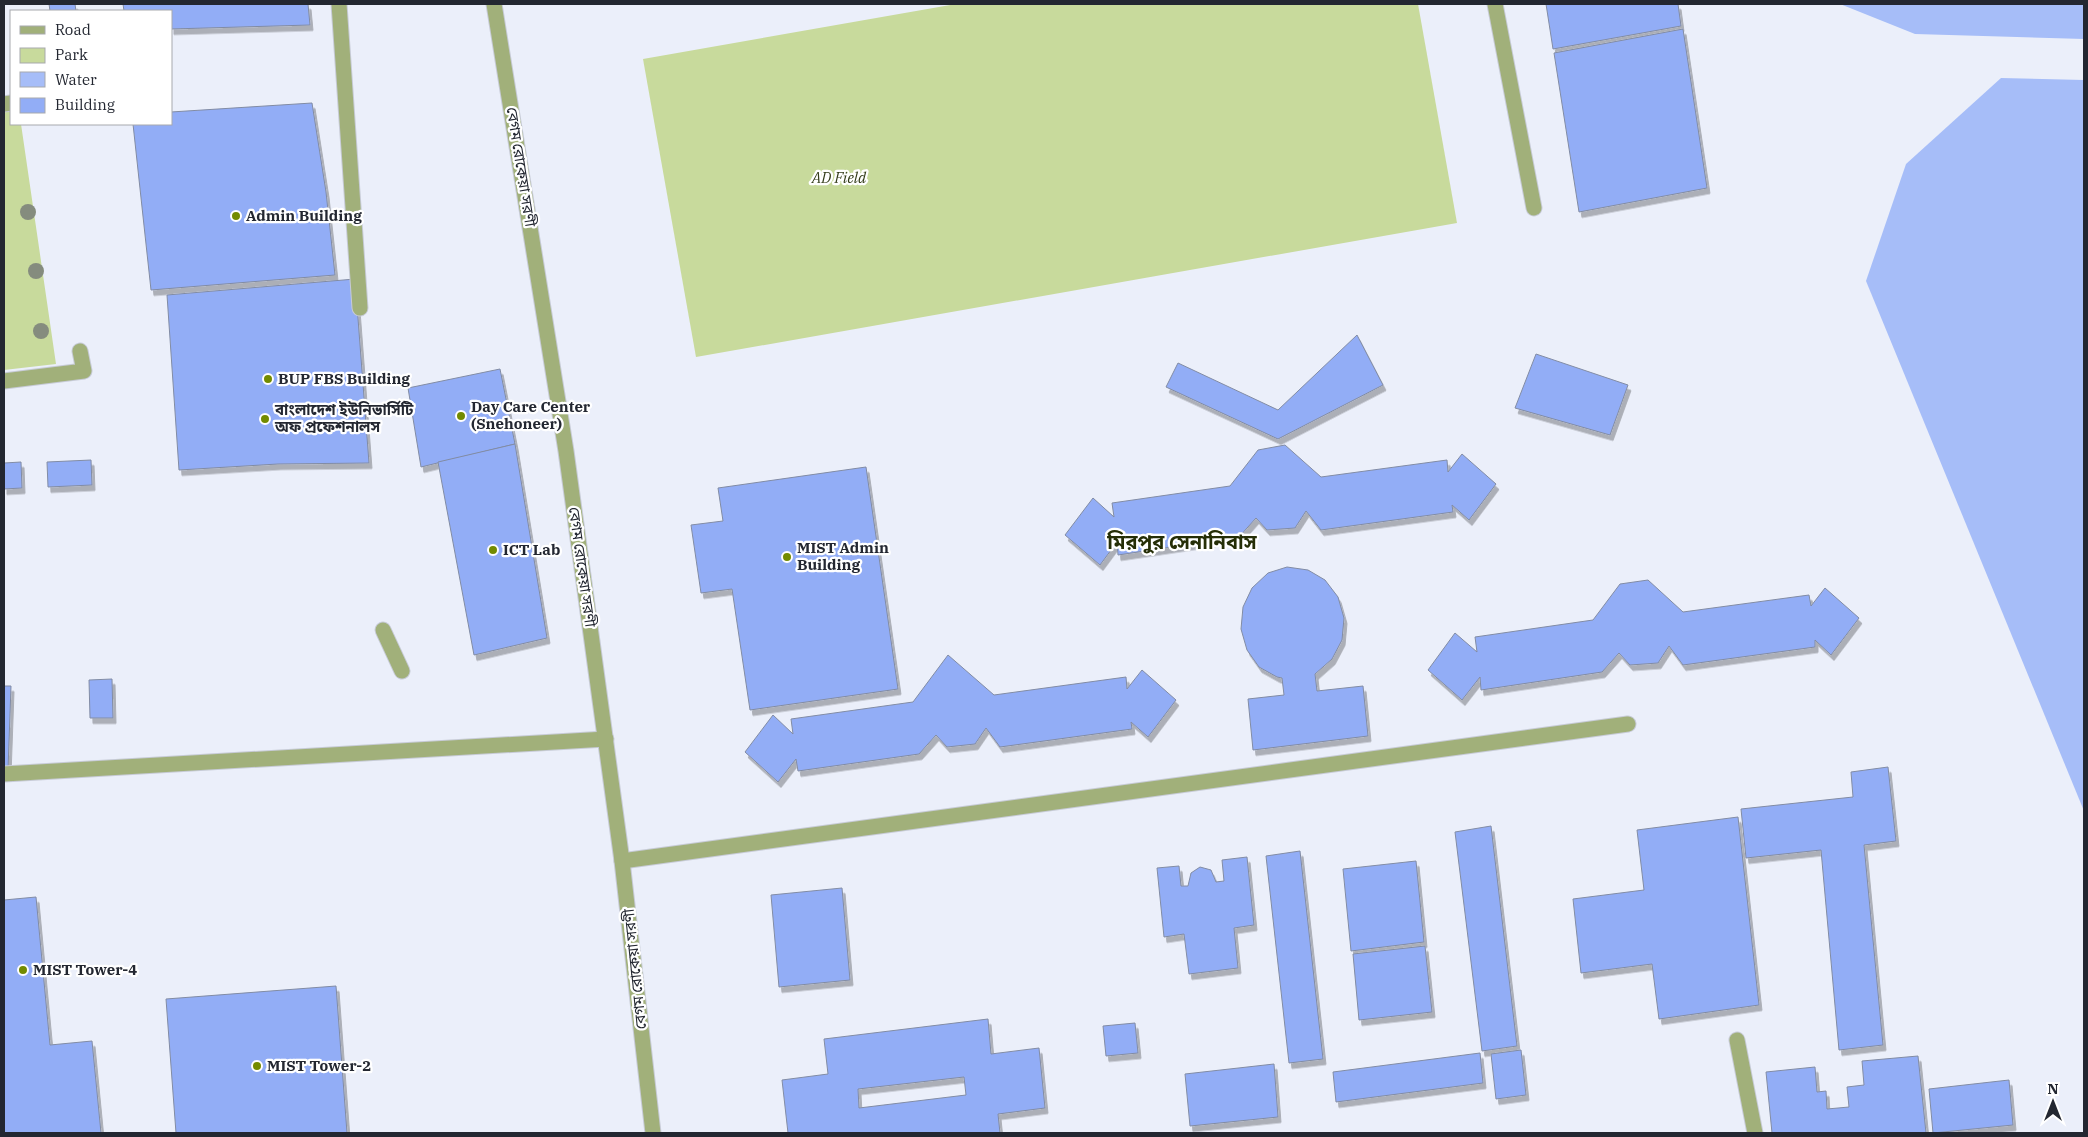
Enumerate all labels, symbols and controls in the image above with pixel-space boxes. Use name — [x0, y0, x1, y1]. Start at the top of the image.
legend — [10, 10, 172, 125]
text: Road — [55, 20, 91, 39]
text: Park — [55, 45, 88, 64]
text: Water — [55, 70, 97, 89]
text: Building — [55, 95, 115, 114]
street label: বেগম রোকেয়া সরণী — [503, 106, 540, 229]
park label: AD Field — [811, 168, 867, 187]
place label: Admin Building — [246, 206, 362, 225]
marker: Admin Building — [230, 210, 242, 222]
place label: BUP FBS Building — [278, 369, 410, 388]
marker: BUP FBS Building — [262, 373, 274, 385]
place label: Day Care Center (Snehoneer) — [471, 397, 591, 433]
place label: বাংলাদেশ ইউনিভার্সিটি অফ প্রফেশনালস — [274, 400, 414, 436]
marker: Day Care Center (Snehoneer) — [455, 410, 467, 422]
marker: বাংলাদেশ ইউনিভার্সিটি অফ প্রফেশনালস — [259, 413, 271, 425]
street label: বেগম রোকেয়া সরণী — [565, 506, 600, 629]
district label: মিরপুর সেনানিবাস — [1106, 528, 1258, 555]
place label: MIST Admin Building — [797, 538, 889, 574]
place label: ICT Lab — [503, 540, 560, 559]
marker: ICT Lab — [487, 544, 499, 556]
marker: MIST Admin Building — [781, 551, 793, 563]
street label: বেগম রোকেয়া সরণী — [619, 907, 650, 1030]
place label: MIST Tower-4 — [33, 960, 137, 979]
marker: MIST Tower-4 — [17, 964, 29, 976]
place label: MIST Tower-2 — [267, 1056, 371, 1075]
marker: MIST Tower-2 — [251, 1060, 263, 1072]
north arrow — [2028, 1077, 2078, 1127]
text: N — [2047, 1080, 2059, 1098]

